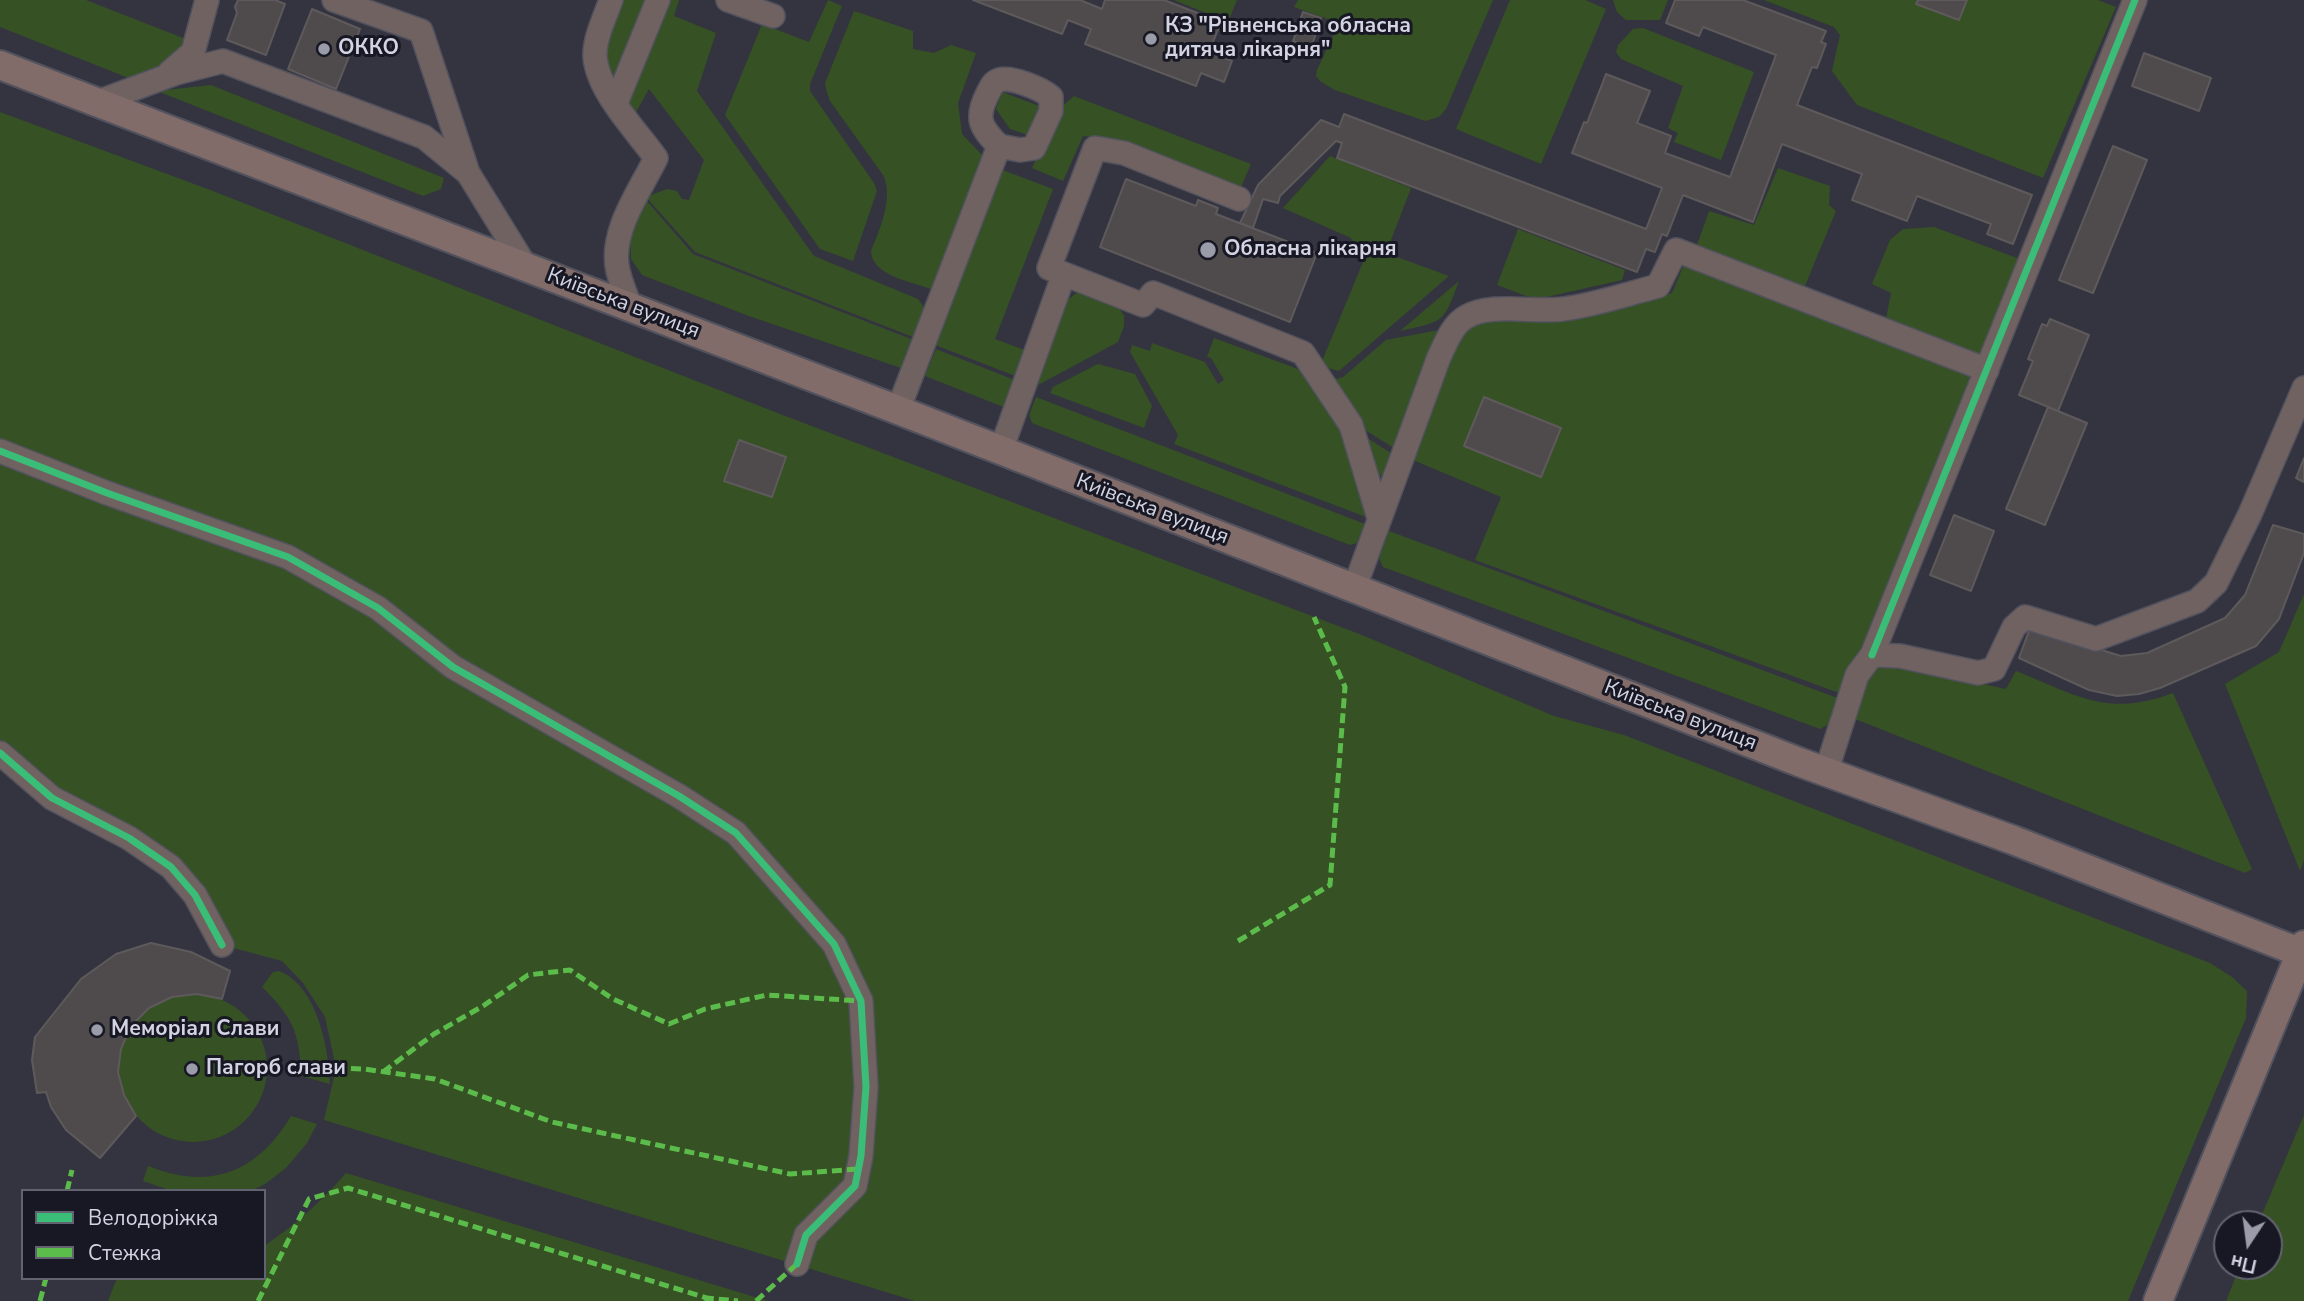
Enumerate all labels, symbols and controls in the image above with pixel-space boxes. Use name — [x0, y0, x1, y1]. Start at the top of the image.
place label: КЗ "Рівненська обласна дитяча лікарня" — [1165, 14, 1411, 64]
marker: КЗ "Рівненська обласна дитяча лікарня" — [1143, 31, 1159, 47]
place label: ОККО — [338, 36, 399, 62]
marker: ОККО — [316, 41, 332, 57]
place label: Обласна лікарня — [1224, 237, 1397, 263]
marker: Обласна лікарня — [1198, 240, 1218, 260]
street label: Київська вулиця — [543, 263, 703, 345]
street label: Київська вулиця — [1072, 469, 1232, 551]
street label: Київська вулиця — [1600, 675, 1760, 757]
place label: Меморіал Слави — [111, 1017, 279, 1043]
marker: Меморіал Слави — [89, 1022, 105, 1038]
place label: Пагорб слави — [206, 1056, 346, 1082]
marker: Пагорб слави — [184, 1061, 200, 1077]
legend — [21, 1189, 266, 1280]
text: Велодоріжка — [88, 1204, 218, 1232]
north arrow — [2213, 1210, 2283, 1280]
text: Стежка — [88, 1239, 162, 1267]
text: Пн — [2228, 1248, 2259, 1279]

